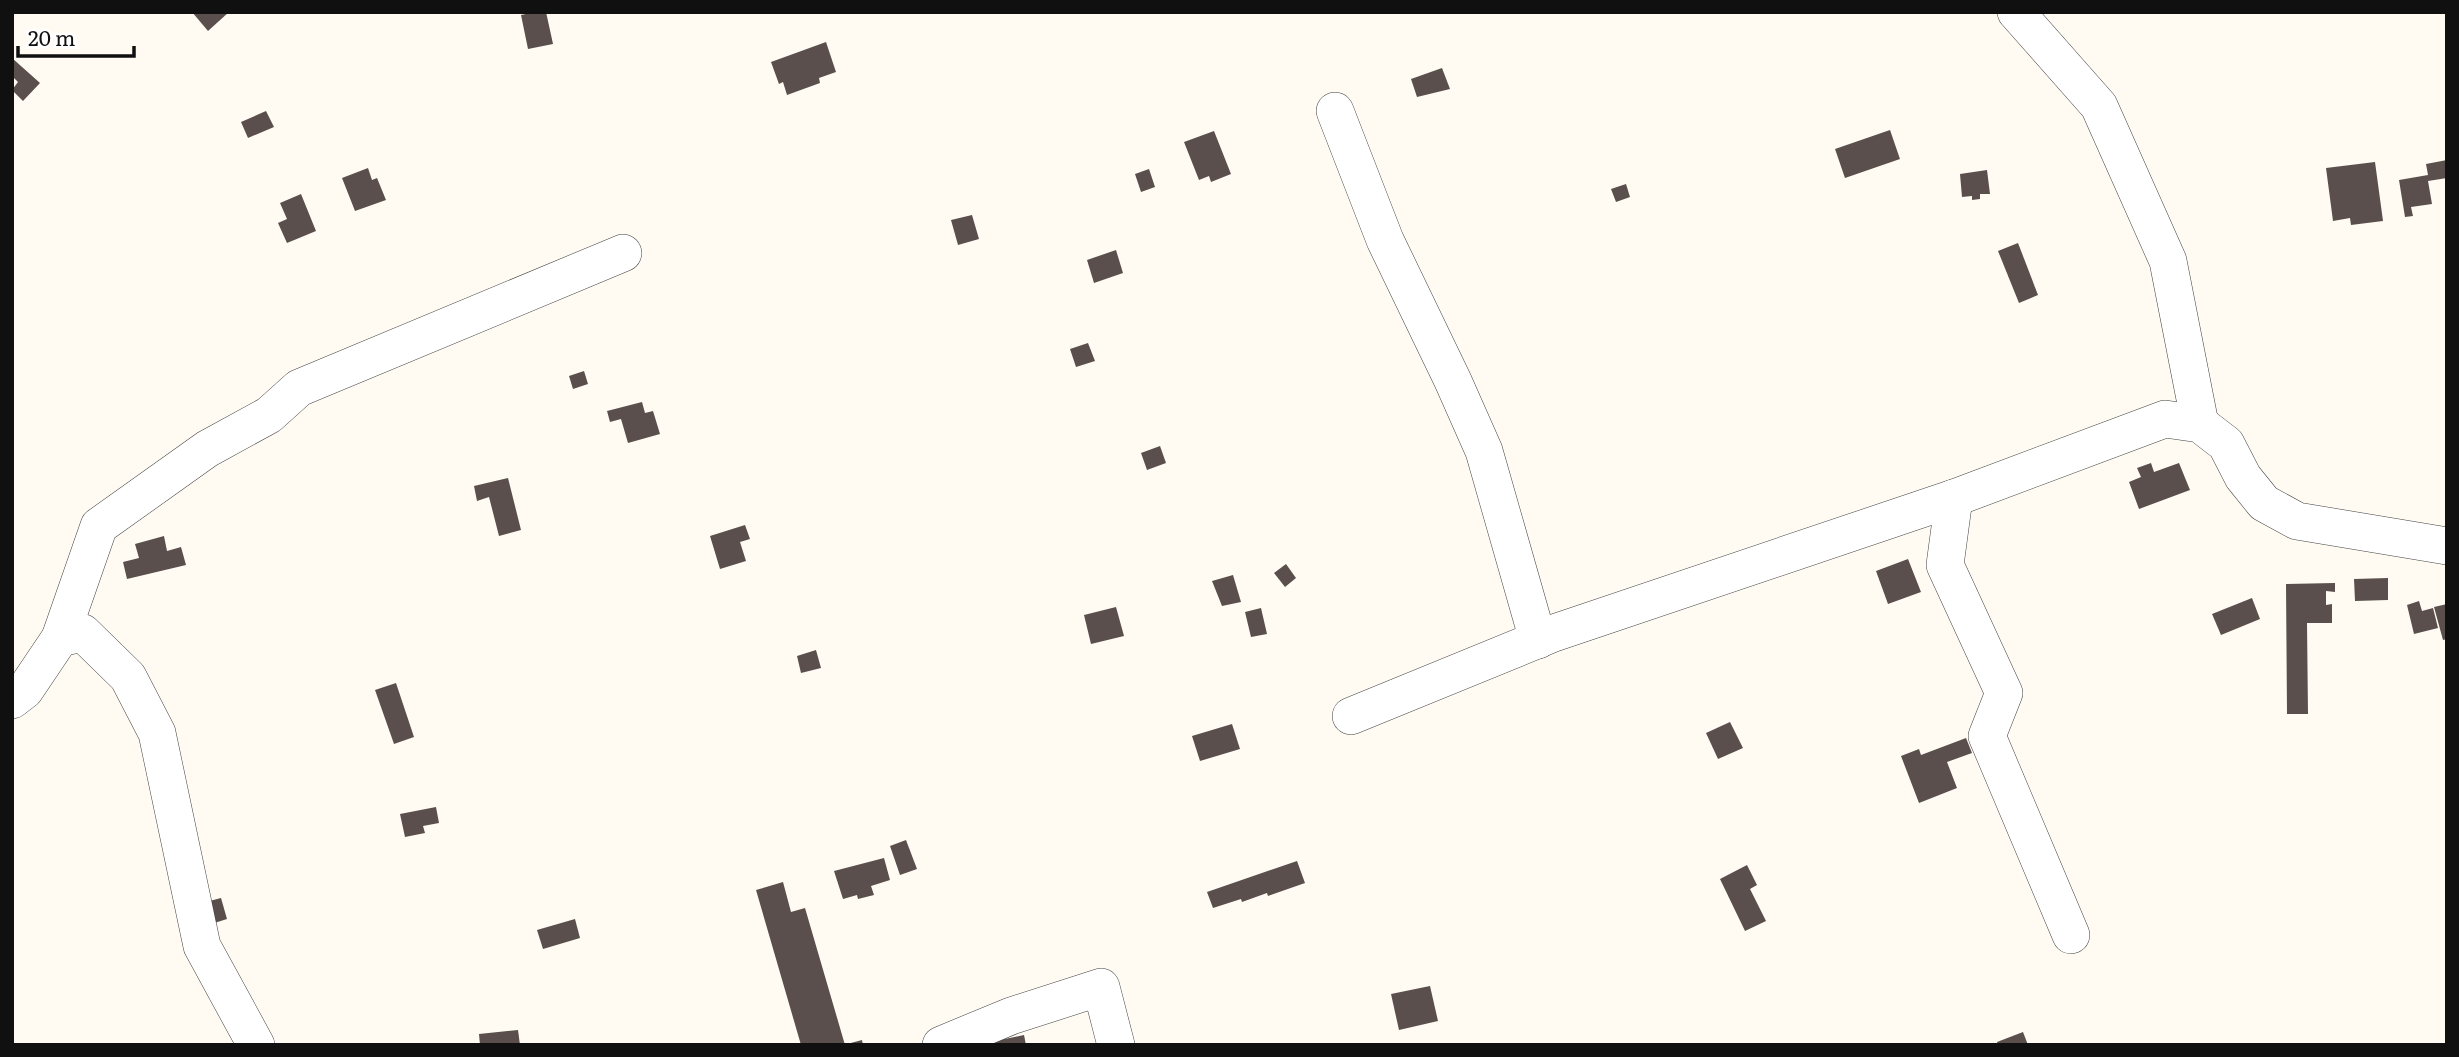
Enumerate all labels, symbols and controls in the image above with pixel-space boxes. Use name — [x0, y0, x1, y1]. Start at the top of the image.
scale bar — [18, 14, 133, 58]
text: 20 m — [28, 21, 75, 52]

